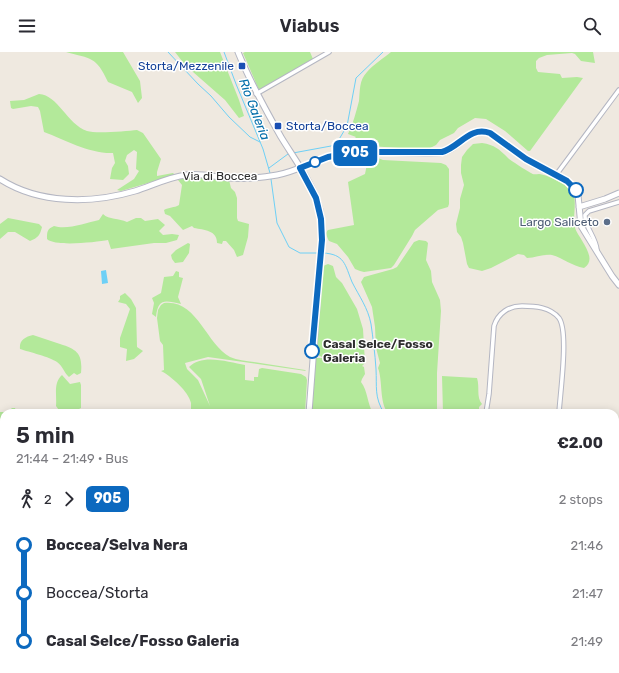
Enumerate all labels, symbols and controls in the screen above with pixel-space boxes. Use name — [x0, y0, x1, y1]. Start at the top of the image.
icon: menu — [16, 15, 38, 37]
text: Viabus — [280, 15, 339, 37]
icon: search — [581, 15, 603, 37]
place label: Storta/Mezzenile — [138, 59, 234, 73]
marker: Storta/Mezzenile — [237, 61, 247, 71]
water label: Rio Galeria — [236, 76, 273, 143]
place label: Storta/Boccea — [286, 119, 369, 133]
marker: Storta/Boccea — [273, 121, 283, 131]
line badge: 905 — [332, 140, 378, 166]
text: 905 — [341, 144, 369, 161]
unlabelled marker — [309, 156, 321, 168]
street label: Via di Boccea — [183, 169, 257, 183]
unlabelled marker — [568, 182, 584, 198]
place label: Largo Saliceto — [519, 215, 599, 229]
marker: Largo Saliceto — [602, 217, 612, 227]
place label: Casal Selce/Fosso Galeria — [323, 337, 433, 365]
marker: Casal Selce/Fosso Galeria — [304, 343, 320, 359]
text: 5 min — [16, 422, 75, 449]
text: €2.00 — [557, 434, 603, 452]
text: 21:44 – 21:49 · Bus — [16, 451, 129, 466]
icon: walk — [16, 488, 38, 510]
icon: forward — [58, 488, 80, 510]
text: 905 — [94, 490, 121, 507]
text: 2 — [44, 492, 52, 507]
text: 2 stops — [559, 492, 603, 507]
text: Boccea/Selva Nera — [46, 536, 188, 554]
text: 21:46 — [571, 538, 603, 553]
text: Boccea/Storta — [46, 584, 149, 602]
text: 21:47 — [572, 586, 603, 601]
text: Casal Selce/Fosso Galeria — [46, 632, 239, 650]
text: 21:49 — [571, 634, 603, 649]

